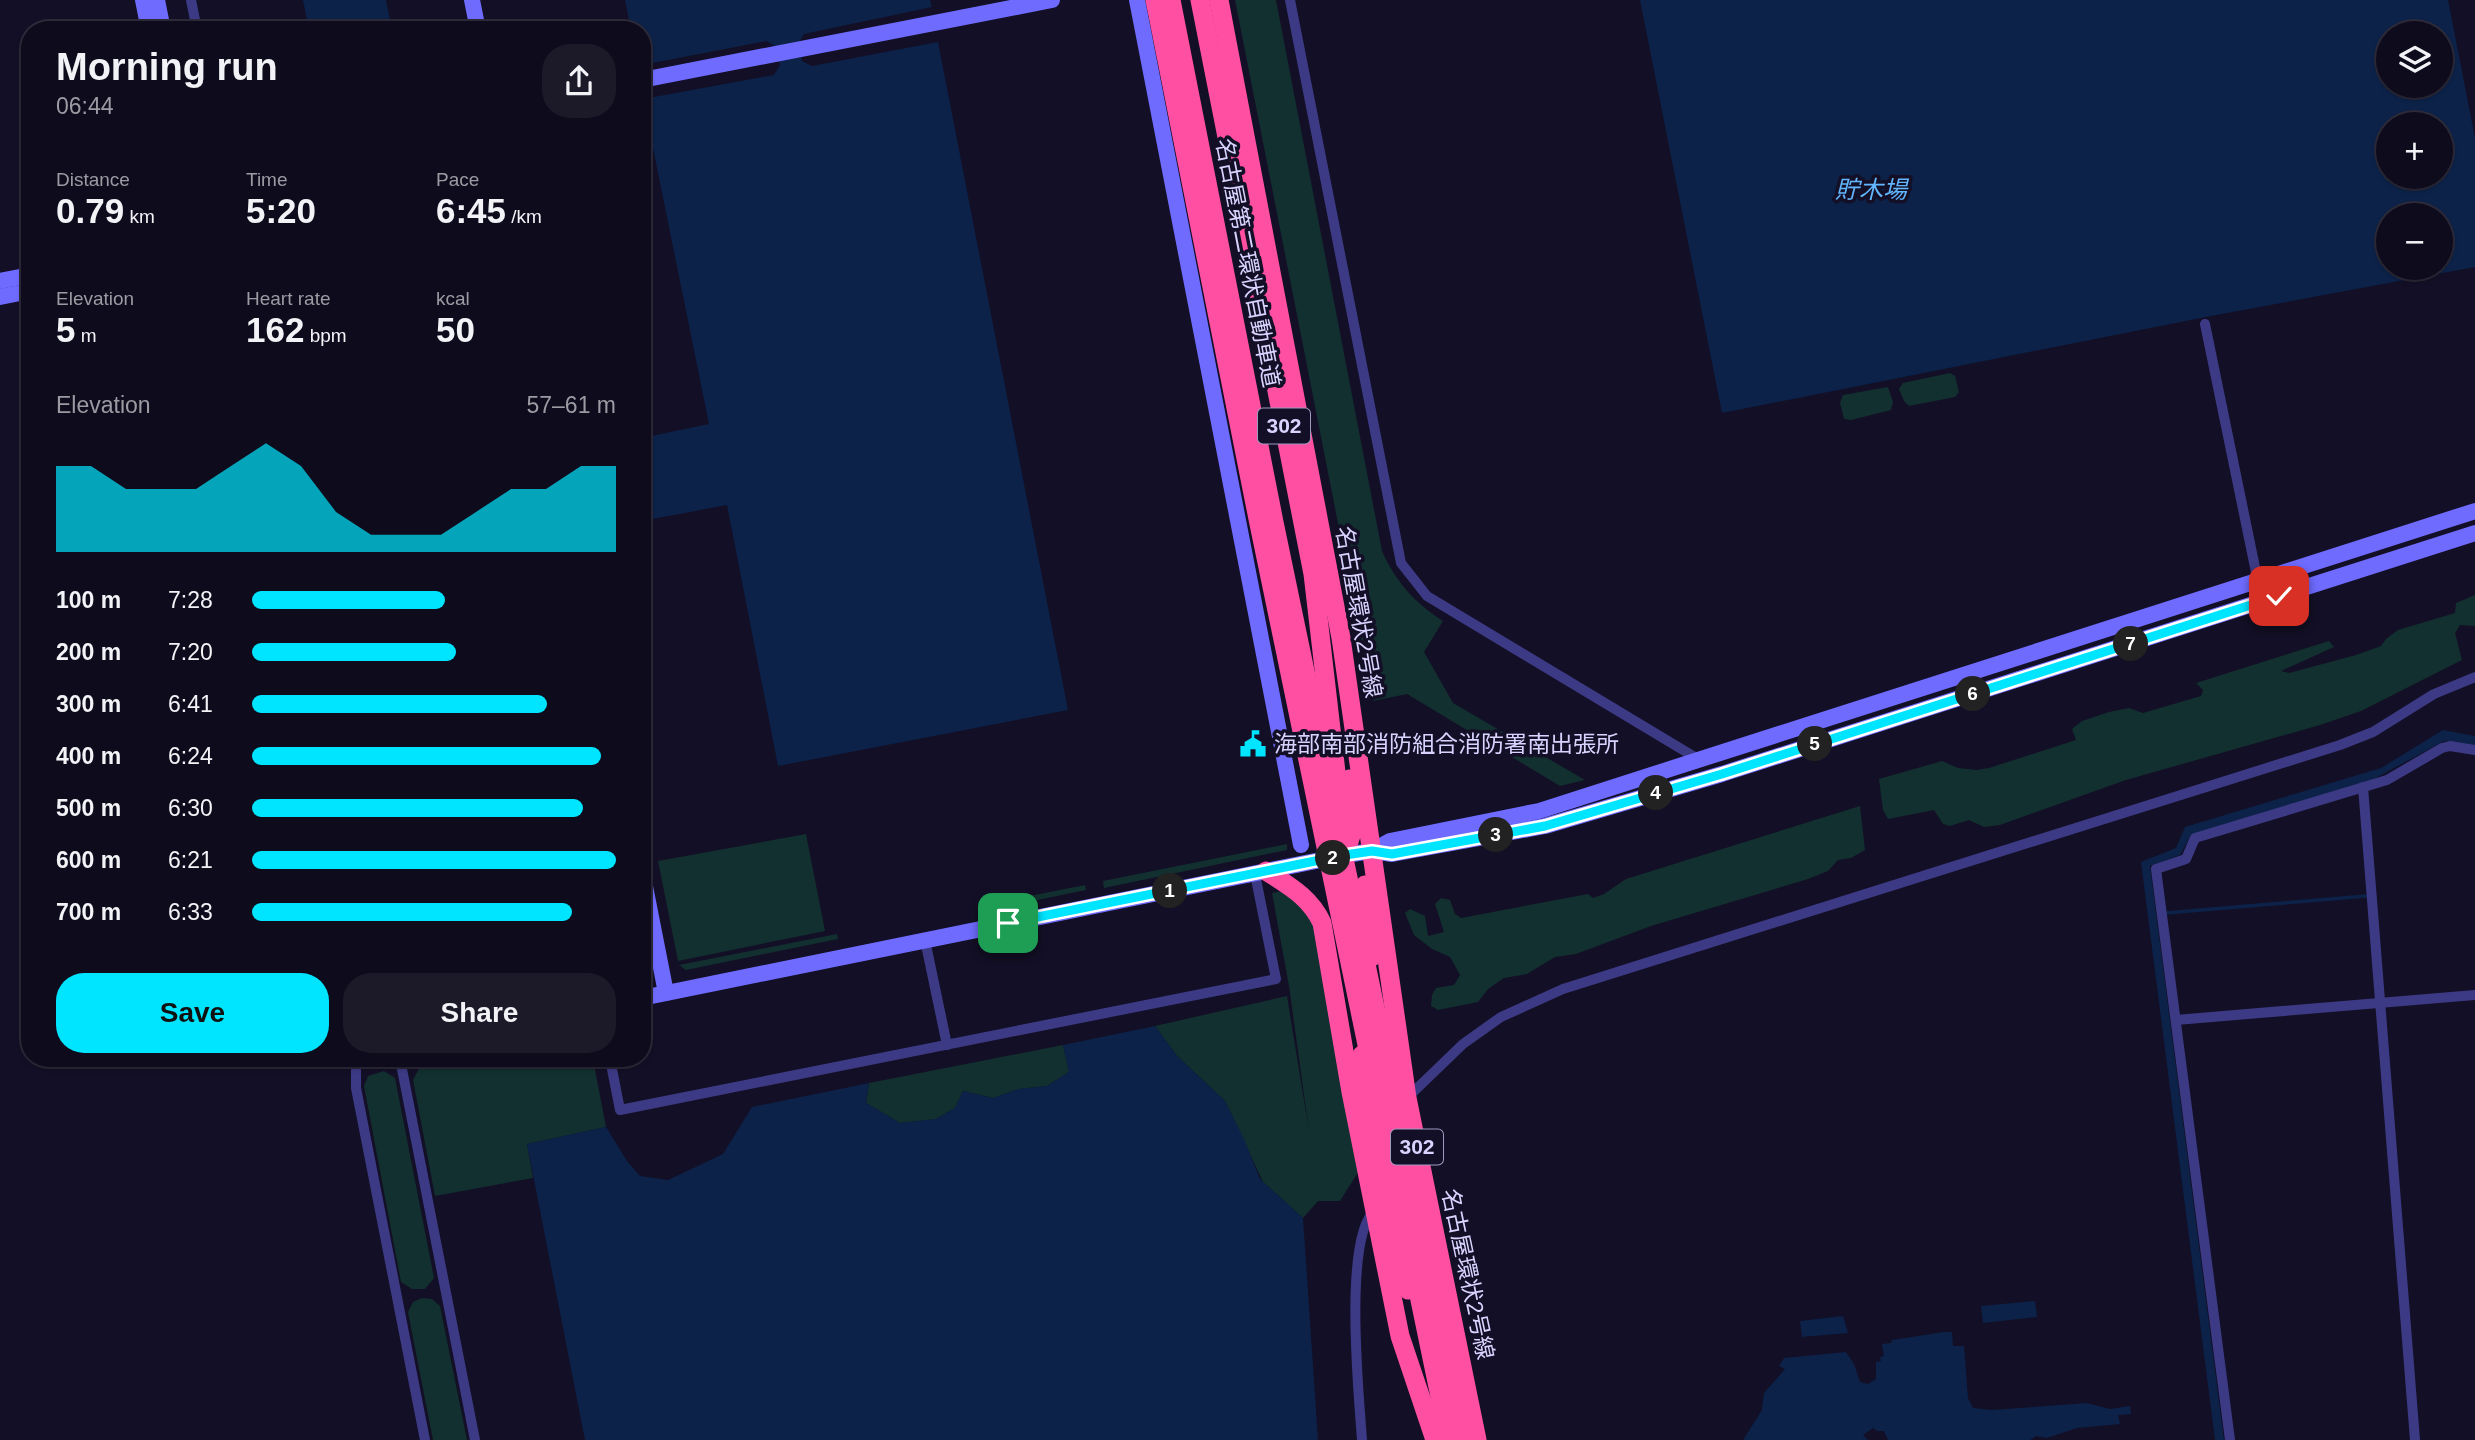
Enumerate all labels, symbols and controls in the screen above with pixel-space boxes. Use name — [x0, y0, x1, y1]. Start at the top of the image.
map controls — [2376, 21, 2453, 280]
button: layers — [2376, 21, 2453, 98]
button: share — [542, 44, 616, 118]
text: Morning run — [56, 46, 278, 88]
text: 06:44 — [56, 93, 114, 119]
button: + — [2376, 112, 2453, 189]
street label: 名古屋第二環状自動車道 — [1211, 136, 1285, 390]
text: Distance — [56, 169, 130, 190]
text: Time — [246, 169, 288, 190]
text: Pace — [436, 169, 479, 190]
water label: 貯木場 — [1835, 176, 1910, 203]
text: 0.79 — [56, 191, 124, 230]
text: 5:20 — [246, 191, 316, 230]
text: 6:45 — [436, 191, 506, 230]
button: − — [2376, 203, 2453, 280]
text: km — [124, 206, 155, 227]
text: /km — [506, 206, 542, 227]
text: Elevation — [56, 288, 134, 309]
text: Heart rate — [246, 288, 330, 309]
text: kcal — [436, 288, 470, 309]
text: 5 — [56, 310, 75, 349]
text: 162 — [246, 310, 304, 349]
text: 50 — [436, 310, 475, 349]
text: m — [75, 325, 97, 346]
text: bpm — [304, 325, 347, 346]
text: Elevation — [56, 392, 151, 418]
text: 57–61 m — [526, 392, 616, 418]
road number: 302 — [1258, 408, 1310, 444]
street label: 名古屋環状2号線 — [1331, 524, 1387, 700]
pin — [2249, 566, 2309, 626]
icon: check — [2260, 577, 2298, 615]
text: 100 m — [56, 587, 121, 613]
text: 7:28 — [168, 587, 213, 613]
pin: 7 — [2114, 626, 2148, 662]
text: 7 — [2125, 633, 2136, 654]
text: 200 m — [56, 639, 121, 665]
text: 7:20 — [168, 639, 213, 665]
pin: 6 — [1955, 676, 1990, 712]
text: 6 — [1967, 683, 1978, 704]
text: 300 m — [56, 691, 121, 717]
text: 6:41 — [168, 691, 213, 717]
pin: 5 — [1798, 726, 1832, 762]
public building icon: 海部南部消防組合消防署南出張所 — [1238, 729, 1268, 759]
place label: 海部南部消防組合消防署南出張所 — [1274, 731, 1619, 757]
text: 5 — [1809, 733, 1820, 754]
text: 400 m — [56, 743, 121, 769]
text: 6:24 — [168, 743, 213, 769]
pin: 4 — [1638, 776, 1674, 810]
text: 4 — [1650, 782, 1661, 803]
text: 500 m — [56, 795, 121, 821]
text: 6:30 — [168, 795, 213, 821]
pin: 3 — [1478, 818, 1514, 852]
text: 3 — [1490, 824, 1501, 845]
pin: 2 — [1316, 840, 1350, 876]
text: 600 m — [56, 847, 121, 873]
text: 6:21 — [168, 847, 213, 873]
text: 2 — [1327, 847, 1338, 868]
pin: 1 — [1152, 874, 1188, 908]
text: 1 — [1164, 880, 1175, 901]
pin — [978, 893, 1038, 953]
text: 700 m — [56, 899, 121, 925]
text: 6:33 — [168, 899, 213, 925]
icon: arrive — [989, 904, 1027, 942]
button: Save — [56, 973, 329, 1053]
button: Share — [343, 973, 616, 1053]
road number: 302 — [1391, 1130, 1443, 1164]
street label: 名古屋環状2号線 — [1437, 1186, 1499, 1362]

